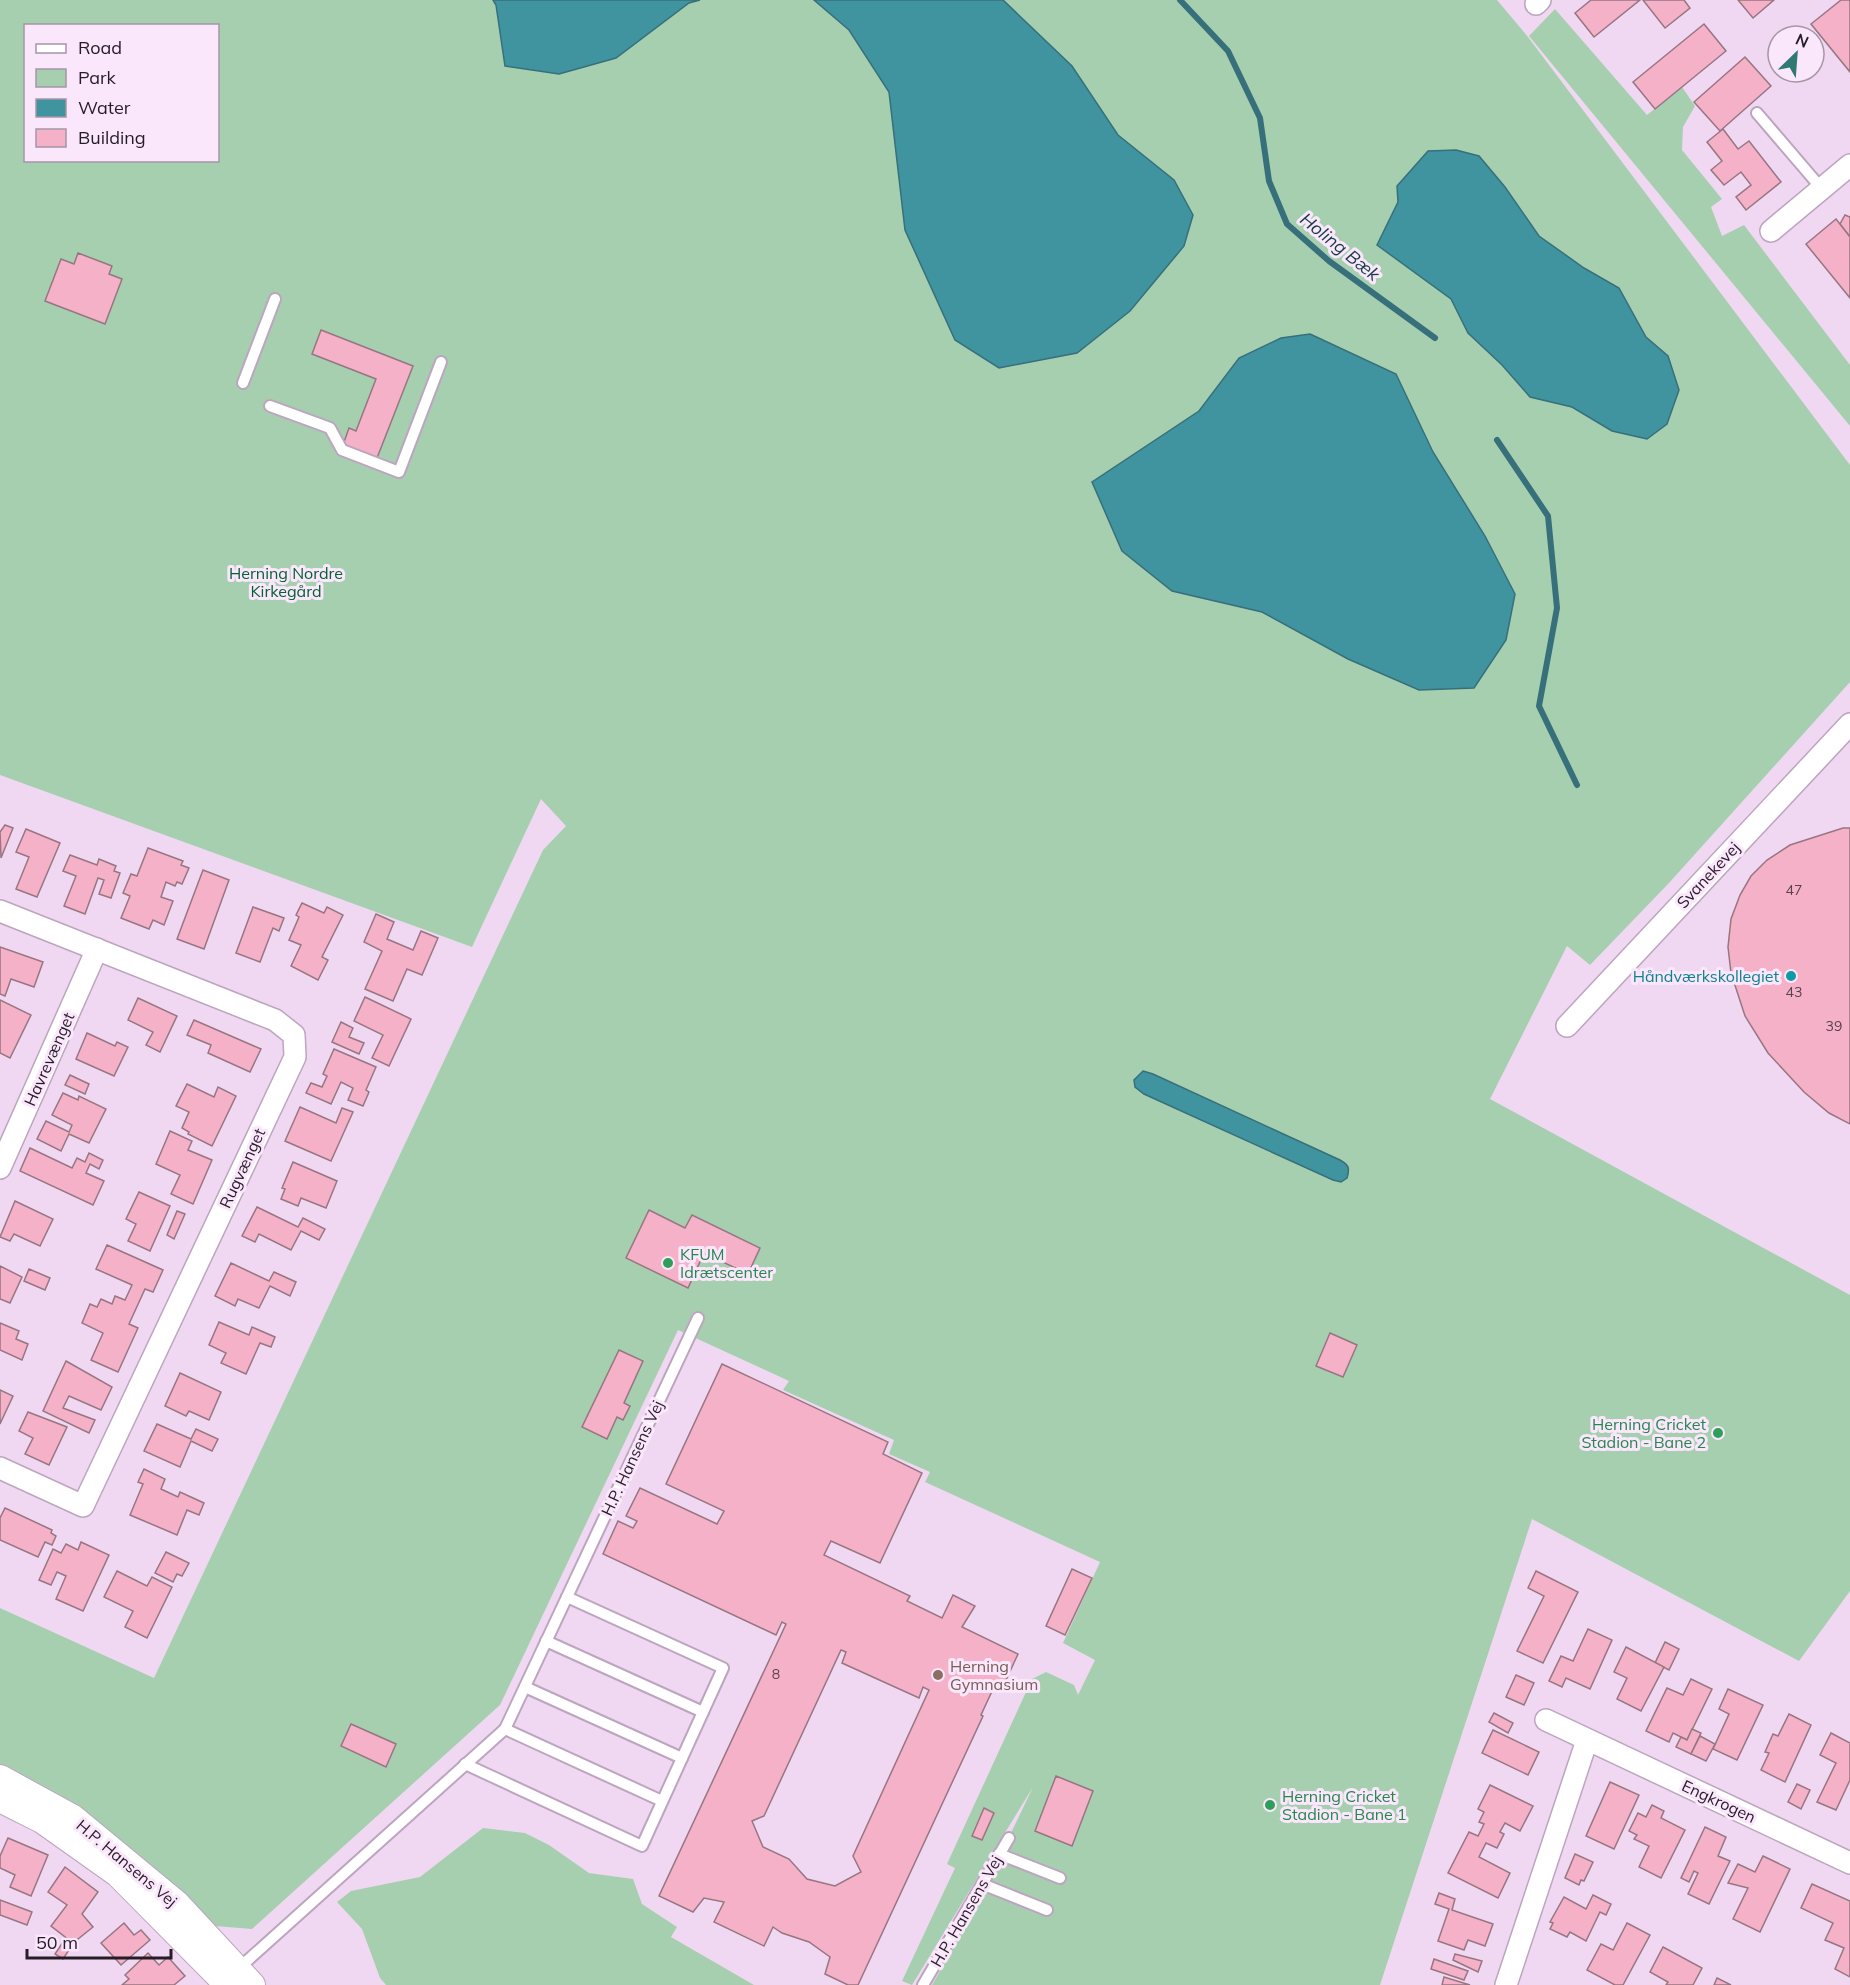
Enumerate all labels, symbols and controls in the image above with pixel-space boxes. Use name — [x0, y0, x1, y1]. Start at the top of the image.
legend — [24, 24, 219, 162]
north arrow — [1766, 24, 1826, 84]
text: N — [1793, 29, 1812, 52]
text: Road — [78, 36, 122, 59]
text: Park — [78, 66, 117, 89]
text: Water — [78, 96, 131, 119]
text: Building — [78, 126, 146, 149]
water label: Holing Bæk — [1296, 207, 1385, 286]
park label: Herning Nordre Kirkegård — [229, 563, 343, 601]
street label: Svanekevej — [1672, 838, 1744, 912]
house number: 47 — [1786, 881, 1802, 899]
place label: Håndværkskollegiet — [1633, 966, 1779, 986]
marker: Håndværkskollegiet — [1784, 969, 1798, 983]
house number: 43 — [1786, 983, 1802, 1001]
street label: Havrevænget — [19, 1009, 79, 1109]
house number: 39 — [1826, 1017, 1842, 1035]
street label: Rugvænget — [215, 1125, 269, 1211]
place label: KFUM Idrætscenter — [680, 1244, 773, 1282]
marker: KFUM Idrætscenter — [661, 1256, 675, 1270]
street label: H.P. Hansens Vej — [596, 1397, 668, 1519]
place label: Herning Cricket Stadion - Bane 2 — [1581, 1414, 1706, 1452]
marker: Herning Cricket Stadion - Bane 2 — [1711, 1426, 1725, 1440]
place label: Herning Gymnasium — [950, 1656, 1038, 1694]
house number: 8 — [772, 1665, 780, 1683]
marker: Herning Gymnasium — [931, 1668, 945, 1682]
street label: Engkrogen — [1679, 1775, 1759, 1827]
place label: Herning Cricket Stadion - Bane 1 — [1282, 1786, 1407, 1824]
marker: Herning Cricket Stadion - Bane 1 — [1263, 1798, 1277, 1812]
street label: H.P. Hansens Vej — [73, 1815, 181, 1911]
street label: H.P. Hansens Vej — [926, 1852, 1006, 1970]
scale bar — [27, 1922, 171, 1960]
text: 50 m — [36, 1931, 78, 1954]

